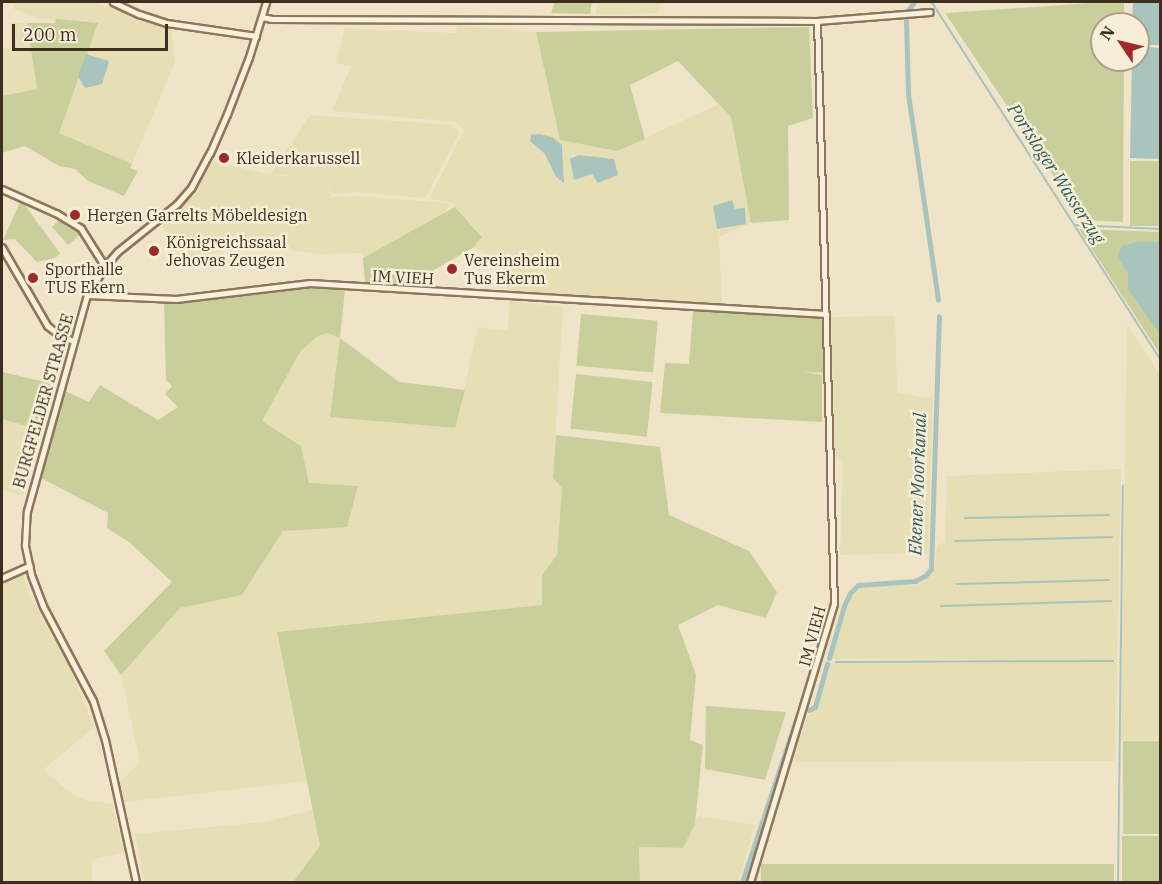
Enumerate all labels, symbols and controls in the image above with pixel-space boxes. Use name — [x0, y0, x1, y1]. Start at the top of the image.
scale bar — [15, 12, 171, 50]
north arrow — [1090, 12, 1150, 72]
text: N — [1095, 22, 1119, 44]
text: 200 m — [23, 23, 77, 46]
water label: Portsloger Wasserzug — [1003, 100, 1109, 248]
place label: Kleiderkarussell — [236, 148, 360, 168]
marker: Kleiderkarussell — [217, 151, 231, 165]
place label: Hergen Garrelts Möbeldesign — [87, 205, 308, 225]
marker: Hergen Garrelts Möbeldesign — [68, 208, 82, 222]
place label: Königreichssaal Jehovas Zeugen — [166, 232, 287, 270]
marker: Königreichssaal Jehovas Zeugen — [147, 244, 161, 258]
place label: Vereinsheim Tus Ekerm — [464, 250, 560, 288]
place label: Sporthalle TUS Ekern — [45, 259, 126, 297]
marker: Vereinsheim Tus Ekerm — [445, 262, 459, 276]
street label: IM VIEH — [371, 266, 435, 288]
marker: Sporthalle TUS Ekern — [26, 271, 40, 285]
street label: BURGFELDER STRASSE — [9, 311, 77, 491]
water label: Ekener Moorkanal — [905, 412, 931, 556]
street label: IM VIEH — [795, 603, 829, 669]

